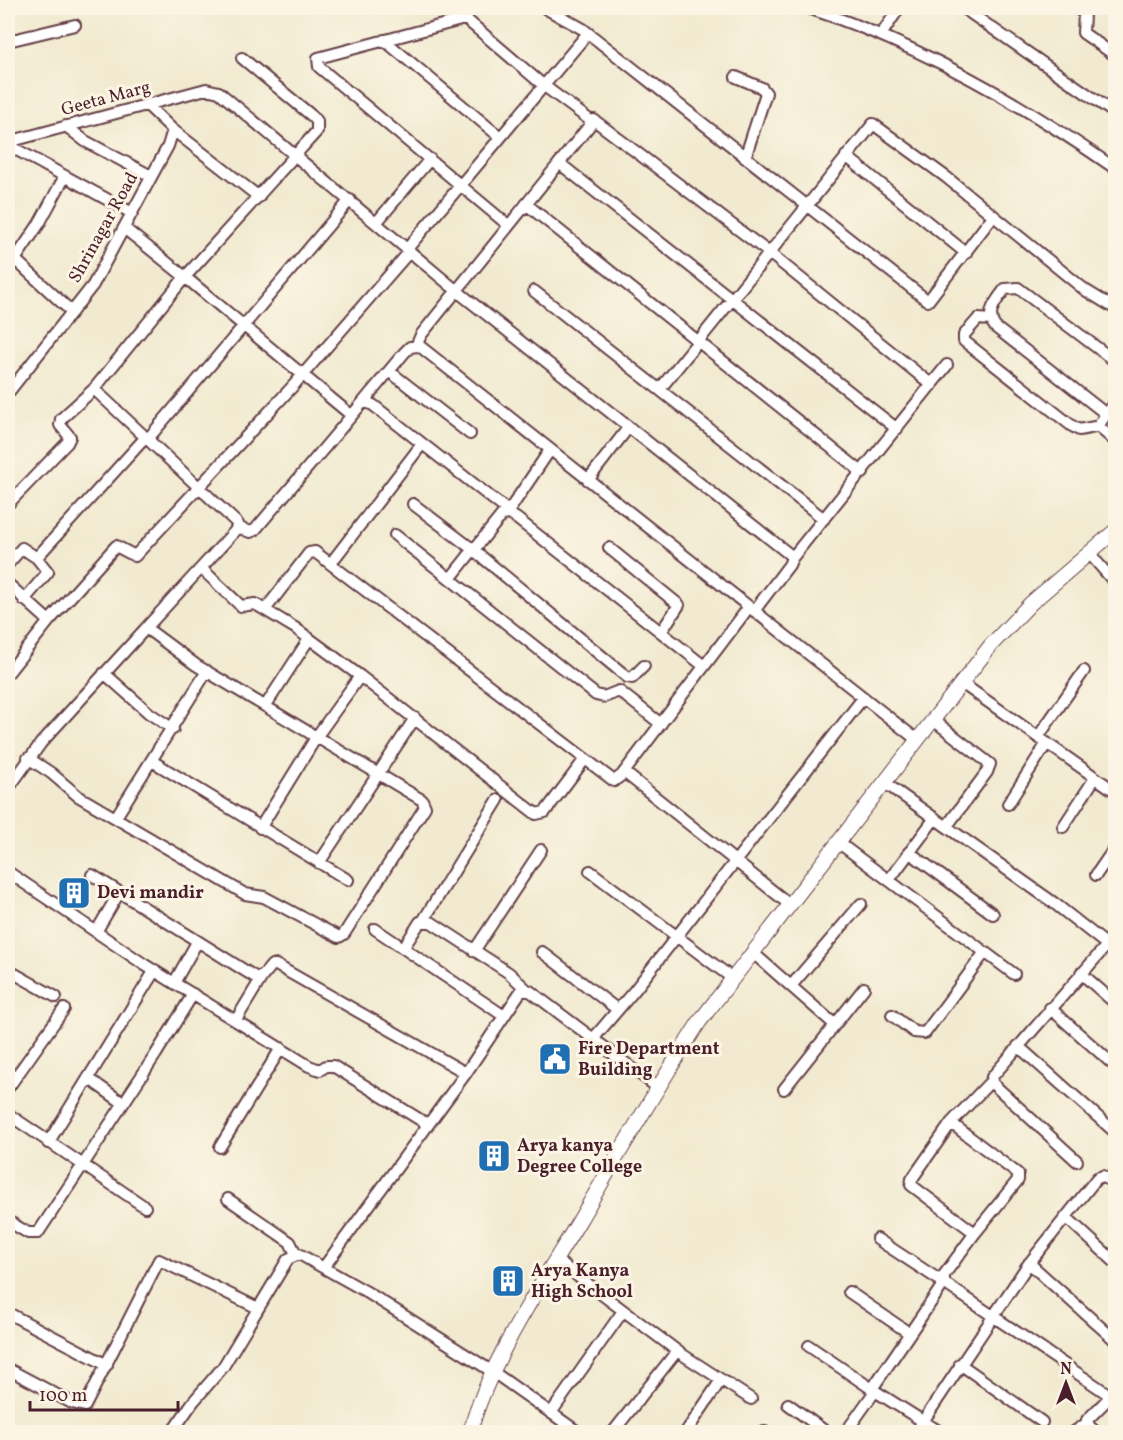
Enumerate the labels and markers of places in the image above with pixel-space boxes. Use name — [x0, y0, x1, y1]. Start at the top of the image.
building icon: Devi mandir — [56, 875, 92, 911]
place label: Devi mandir — [97, 881, 204, 906]
place label: Fire Department Building — [578, 1037, 720, 1083]
public building icon: Fire Department Building — [537, 1041, 573, 1077]
place label: Arya kanya Degree College — [517, 1134, 642, 1180]
building icon: Arya kanya Degree College — [476, 1138, 512, 1174]
place label: Arya Kanya High School — [531, 1259, 633, 1305]
building icon: Arya Kanya High School — [490, 1263, 526, 1299]

